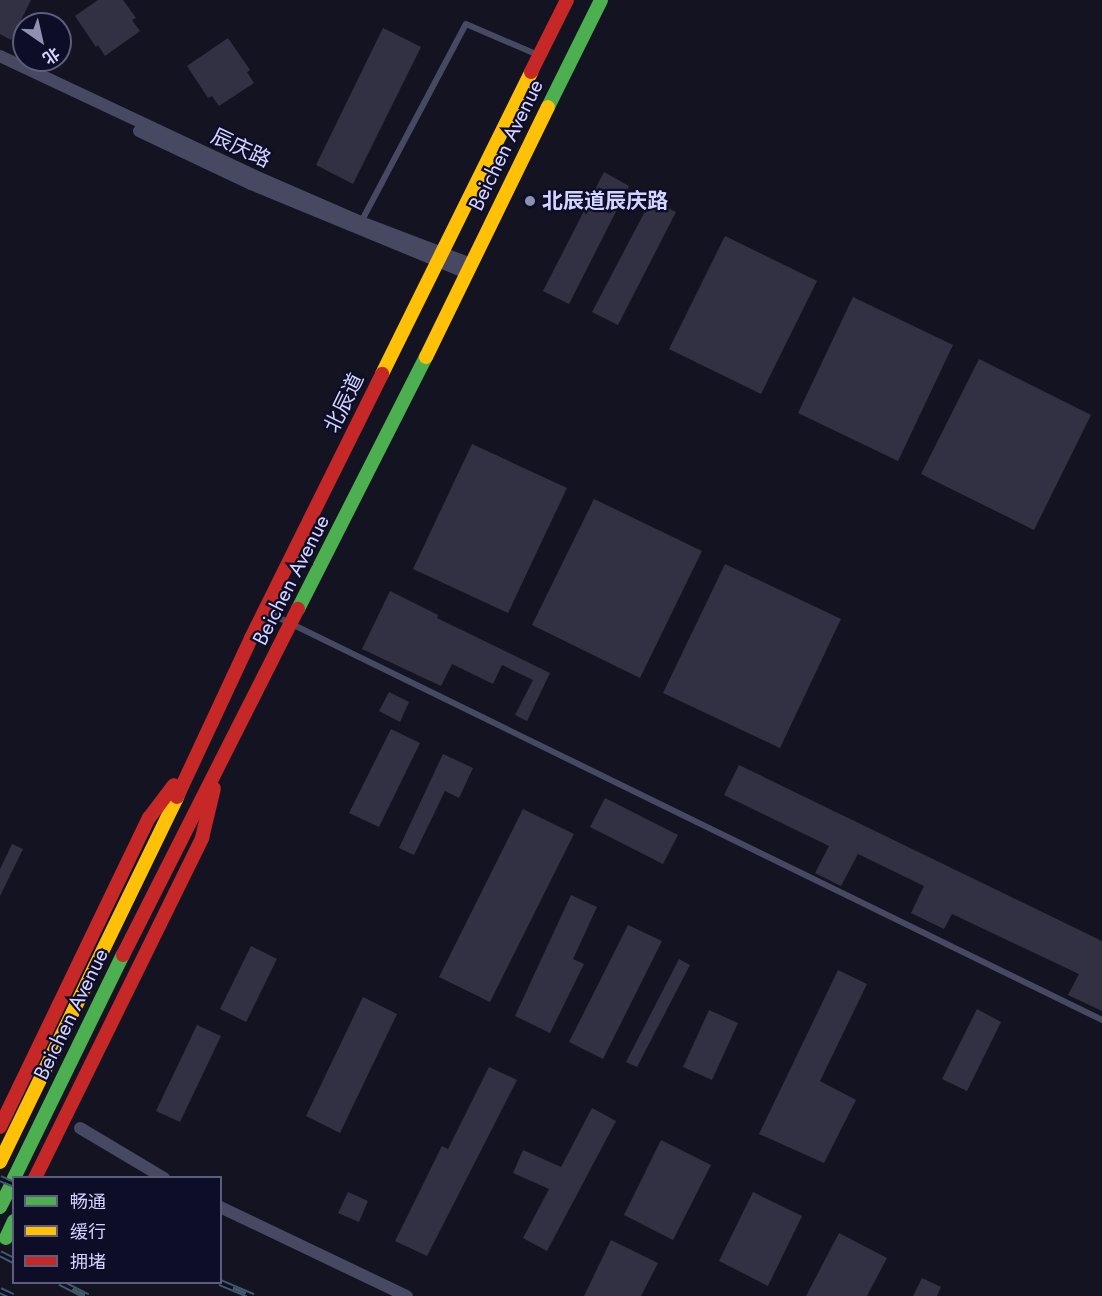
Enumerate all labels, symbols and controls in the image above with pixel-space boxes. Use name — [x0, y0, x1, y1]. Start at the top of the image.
north arrow — [12, 12, 72, 72]
text: 北 — [38, 42, 64, 70]
street label: Beichen Avenue — [463, 75, 549, 215]
street label: 辰庆路 — [207, 123, 275, 173]
place label: 北辰道辰庆路 — [542, 188, 668, 214]
marker: 北辰道辰庆路 — [523, 194, 537, 208]
street label: 北辰道 — [319, 369, 369, 437]
street label: Beichen Avenue — [247, 511, 335, 649]
street label: Beichen Avenue — [28, 944, 114, 1084]
legend — [12, 1176, 222, 1284]
text: 畅通 — [70, 1189, 106, 1215]
text: 缓行 — [70, 1219, 106, 1245]
text: 拥堵 — [70, 1249, 106, 1275]

